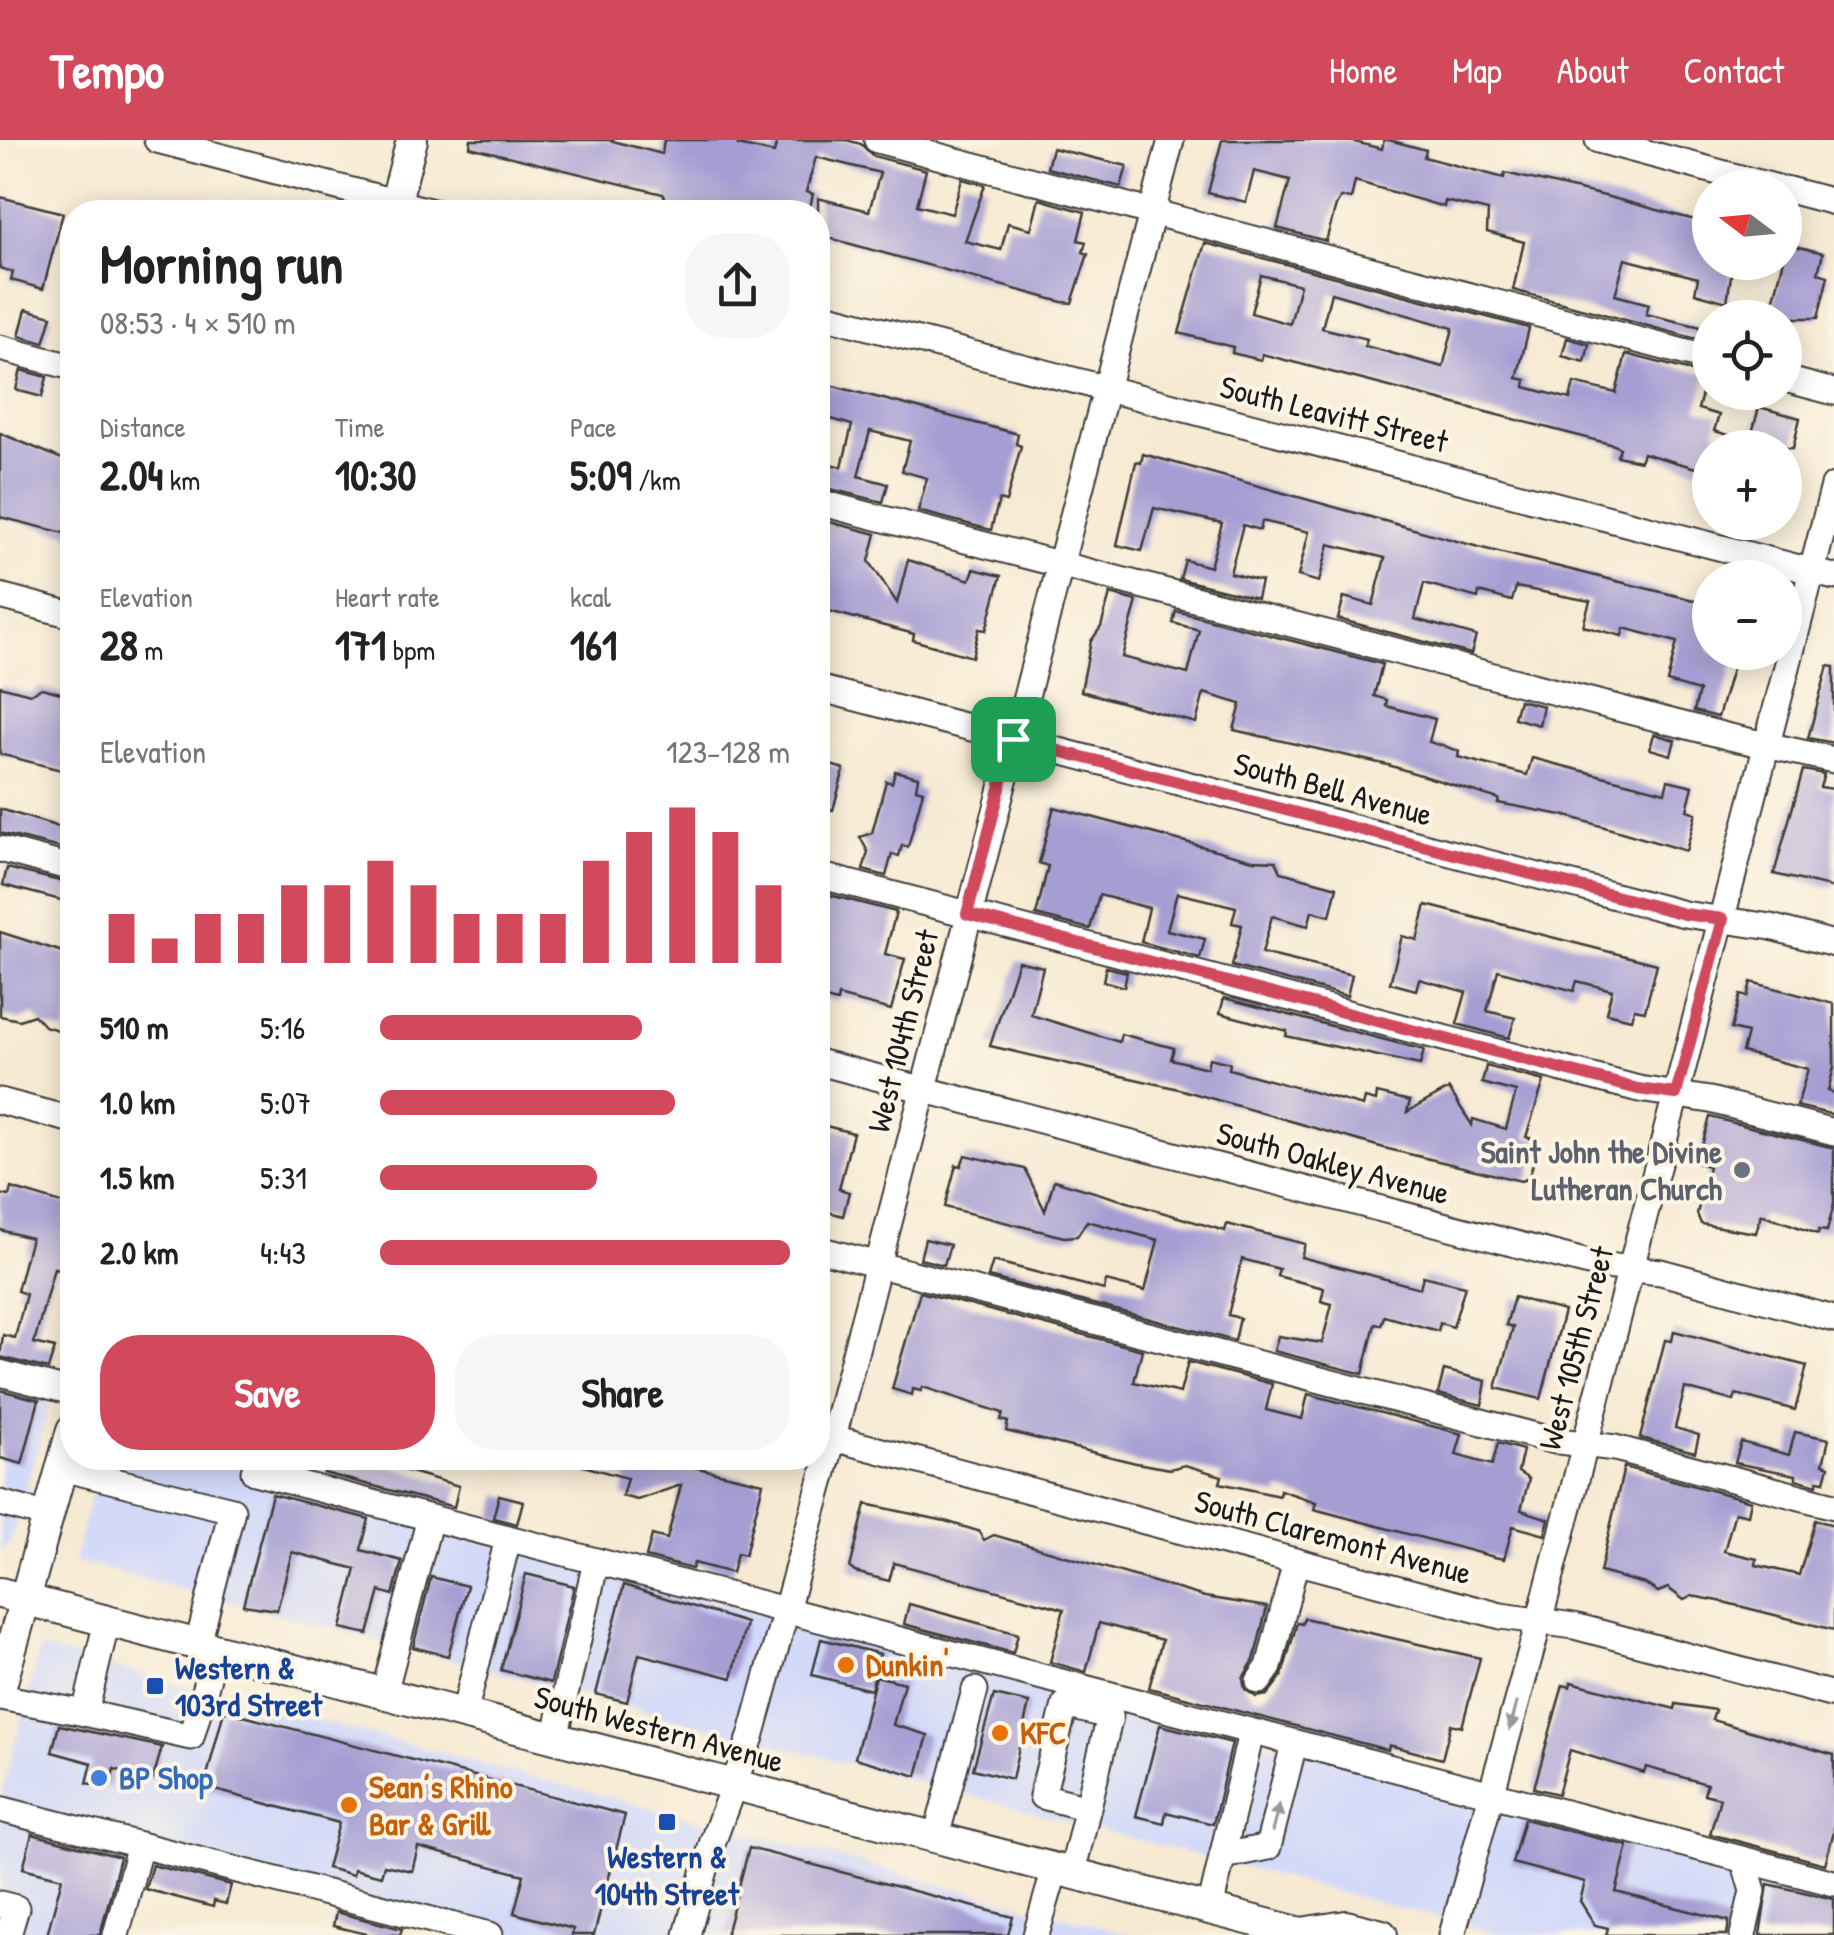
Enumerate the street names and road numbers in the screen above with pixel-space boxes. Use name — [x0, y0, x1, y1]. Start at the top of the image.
street label: South Leavitt Street — [1216, 364, 1453, 463]
street label: South Bell Avenue — [1229, 741, 1437, 836]
street label: West 104th Street — [857, 924, 949, 1137]
street label: South Oakley Avenue — [1212, 1111, 1454, 1214]
street label: West 105th Street — [1528, 1240, 1624, 1454]
street label: South Claremont Avenue — [1190, 1479, 1476, 1594]
street label: South Western Avenue — [530, 1675, 789, 1782]

